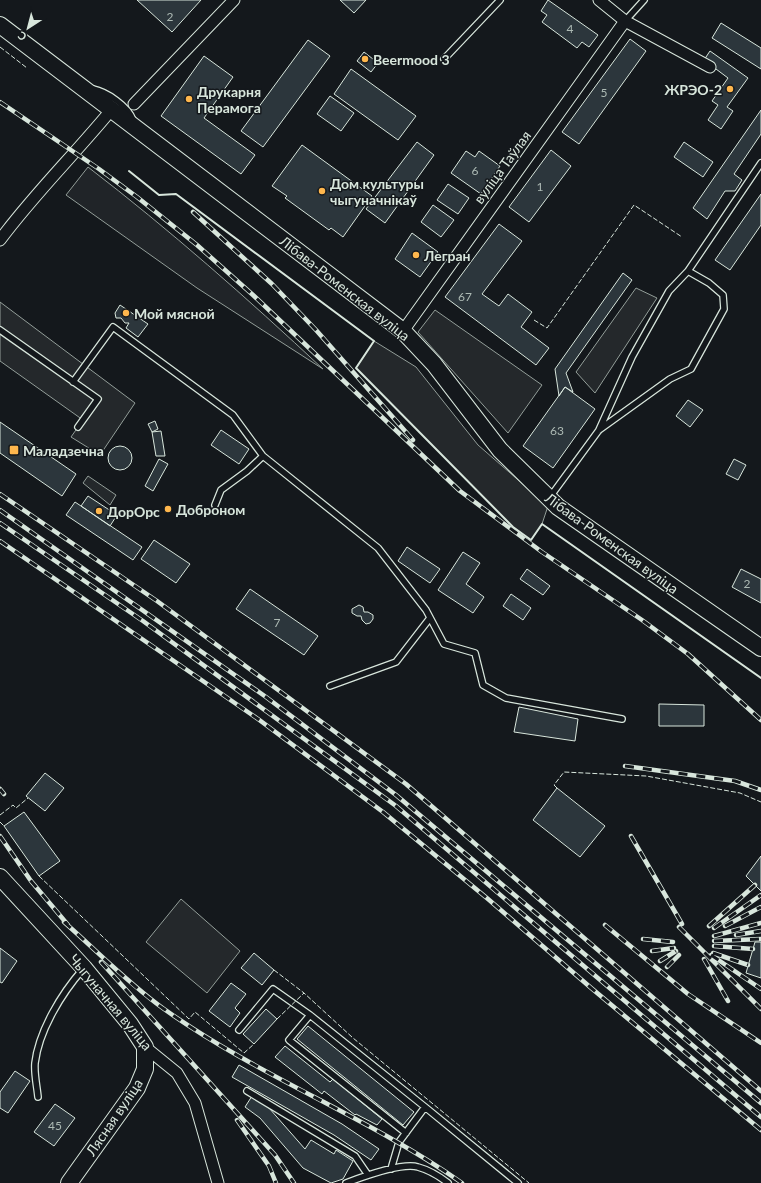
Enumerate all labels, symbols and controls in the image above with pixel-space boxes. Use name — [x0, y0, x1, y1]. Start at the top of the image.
north arrow — [8, 8, 48, 48]
house number: 2 — [167, 9, 174, 24]
house number: 4 — [567, 21, 574, 36]
text: С — [14, 29, 29, 44]
place label: Beermood 3 — [373, 51, 450, 68]
marker: Beermood 3 — [360, 54, 370, 64]
place label: ЖРЭО-2 — [664, 81, 722, 98]
place label: Друкарня Перамога — [197, 83, 261, 116]
marker: ЖРЭО-2 — [725, 84, 735, 94]
house number: 5 — [601, 85, 608, 100]
marker: Друкарня Перамога — [184, 94, 194, 104]
street label: вуліца Таўлая — [470, 127, 534, 207]
house number: 6 — [472, 163, 479, 178]
place label: Дом культуры чыгуначнікаў — [330, 175, 424, 208]
house number: 1 — [537, 179, 544, 194]
marker: Дом культуры чыгуначнікаў — [317, 186, 327, 196]
street label: Лібава-Роменская вуліца — [276, 231, 413, 344]
place label: Легран — [423, 247, 471, 264]
marker: Легран — [411, 250, 421, 260]
house number: 67 — [458, 289, 472, 304]
place label: Мой мясной — [134, 305, 215, 322]
marker: Мой мясной — [121, 308, 131, 318]
house number: 63 — [550, 423, 564, 438]
place label: Маладзечна — [23, 442, 104, 459]
marker: Маладзечна — [8, 444, 20, 456]
street label: Лібава-Роменская вуліца — [541, 488, 682, 597]
place label: Доброном — [176, 501, 245, 518]
place label: ДорОрс — [107, 503, 160, 520]
marker: Доброном — [163, 504, 173, 514]
marker: ДорОрс — [94, 506, 104, 516]
house number: 2 — [744, 576, 751, 591]
house number: 7 — [274, 615, 281, 630]
street label: Чыгуначная вуліца — [66, 951, 156, 1053]
street label: Лясная вуліца — [81, 1075, 146, 1160]
house number: 45 — [48, 1118, 62, 1133]

